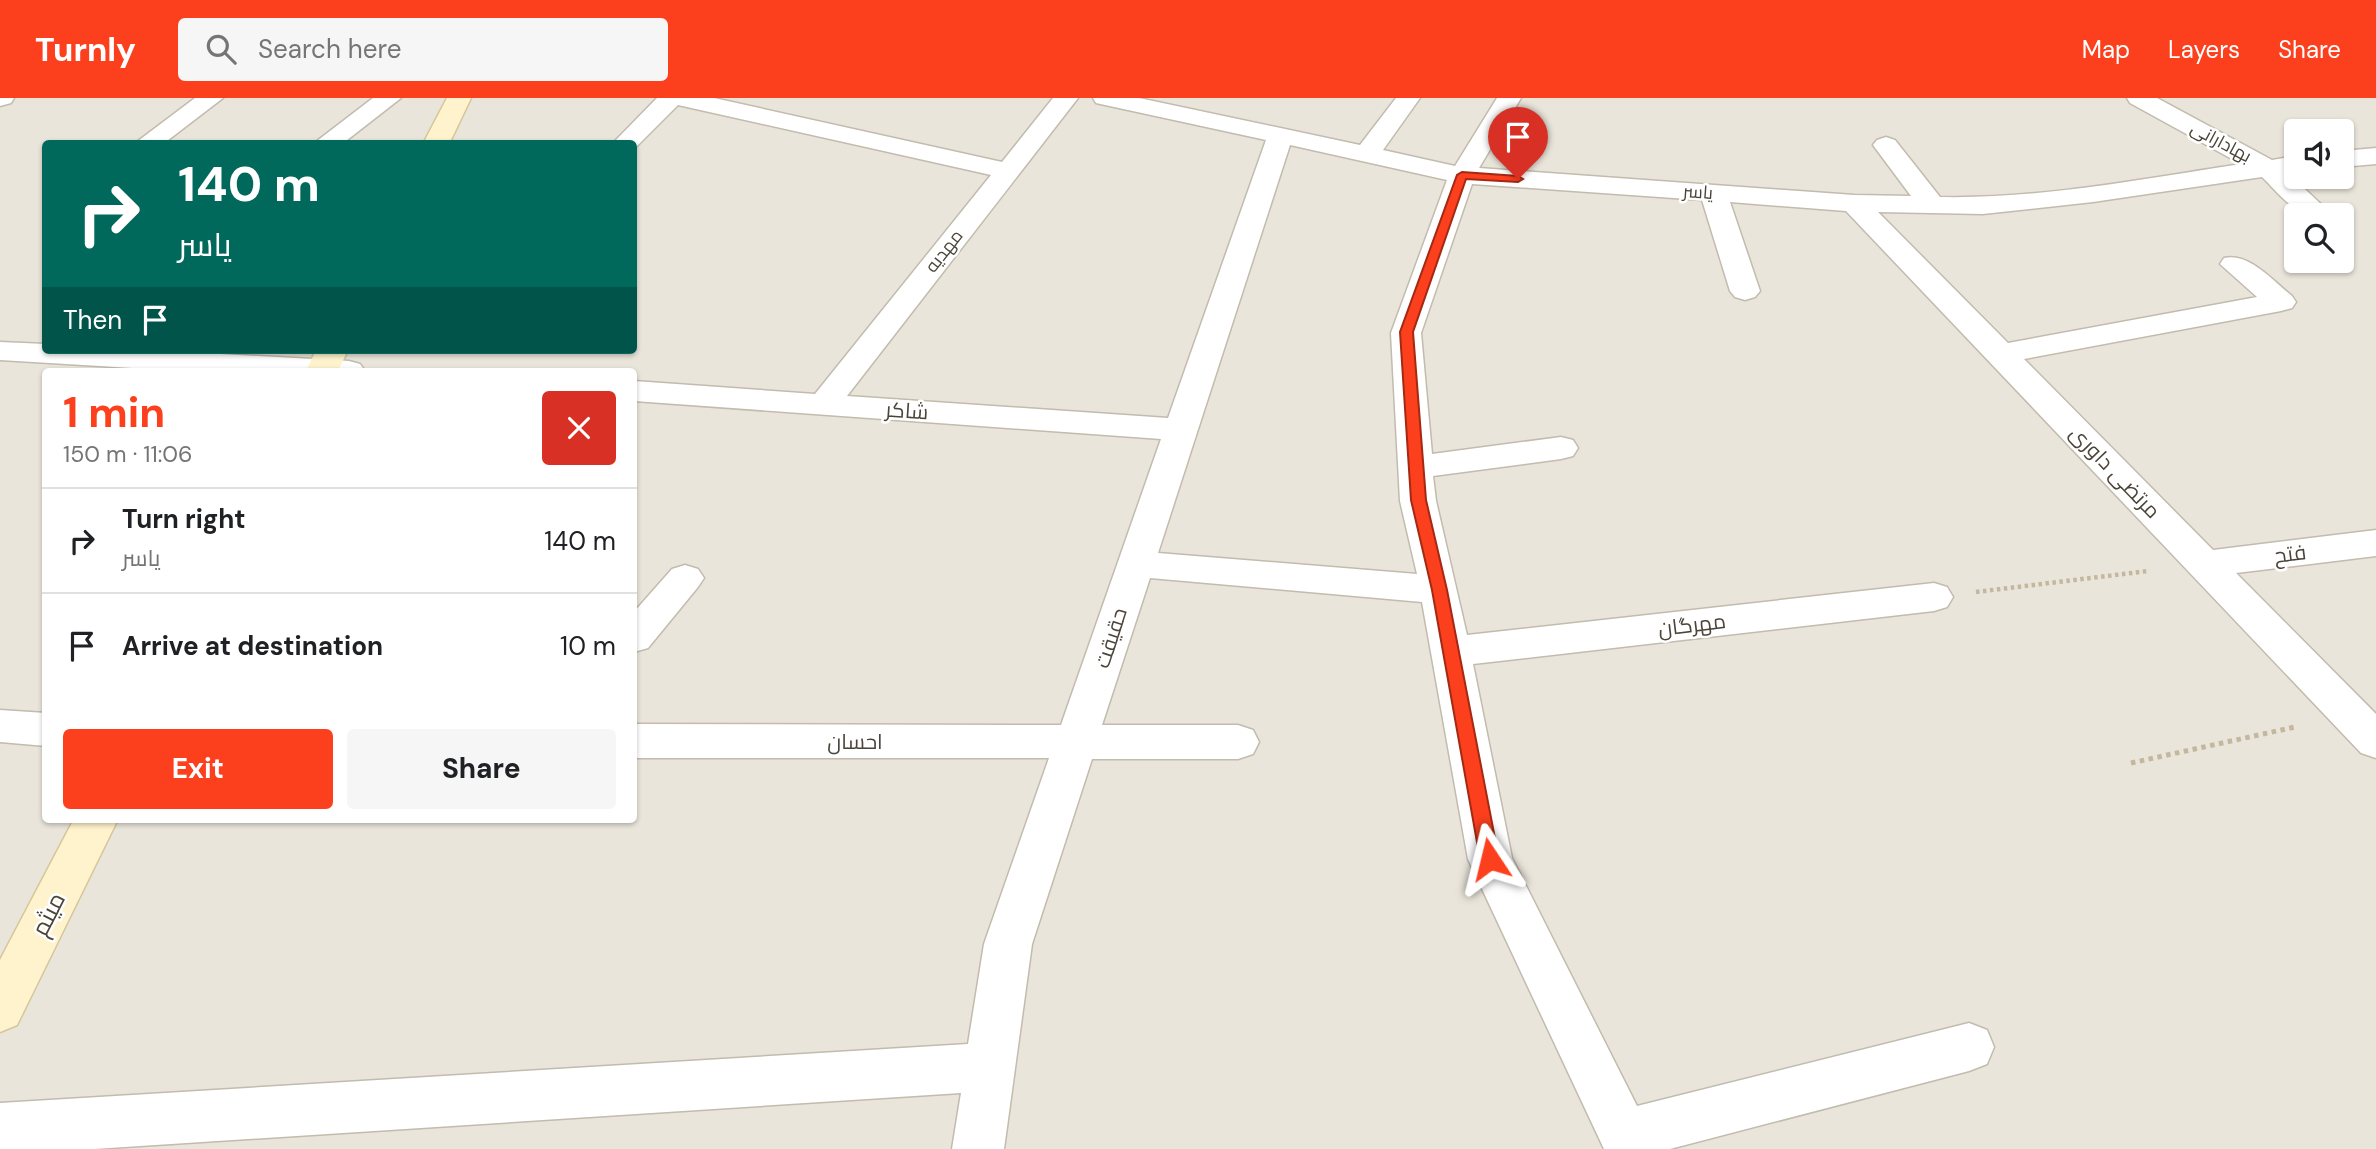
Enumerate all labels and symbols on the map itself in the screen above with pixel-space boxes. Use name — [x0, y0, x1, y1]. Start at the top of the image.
pin — [1488, 107, 1548, 179]
street label: بهادارانی — [2186, 116, 2256, 168]
street label: یاسر — [1681, 179, 1714, 205]
street label: مهدیه — [920, 225, 968, 277]
street label: شاکر — [884, 395, 929, 426]
street label: مرتضی داوری — [2064, 419, 2166, 525]
street label: فتح — [2272, 538, 2308, 570]
street label: حقیقت — [1088, 604, 1134, 672]
street label: مهرگان — [1657, 607, 1727, 643]
street label: احسان — [827, 728, 883, 756]
position arrow — [1453, 822, 1527, 896]
street label: میثم — [24, 887, 73, 942]

